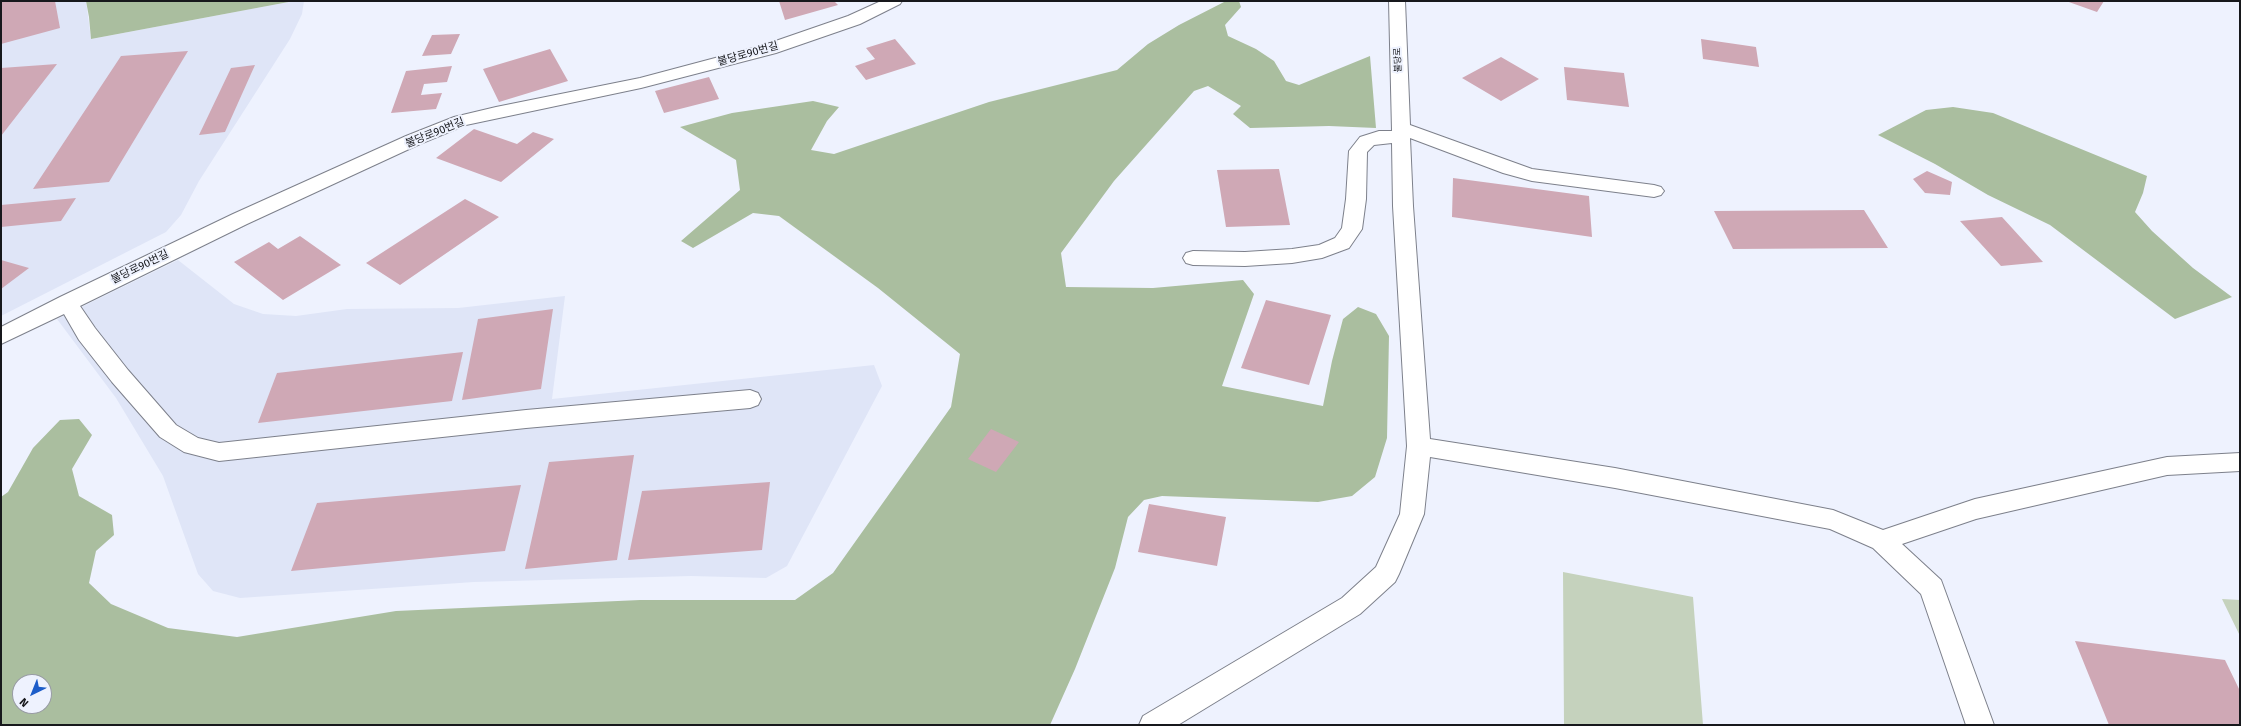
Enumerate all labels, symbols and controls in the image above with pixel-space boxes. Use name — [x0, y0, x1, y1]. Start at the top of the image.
street label: 불당로90번길 — [716, 39, 780, 69]
street label: 불당로 — [1392, 47, 1404, 73]
street label: 불당로90번길 — [404, 115, 466, 151]
street label: 불당로90번길 — [109, 247, 171, 287]
north arrow — [12, 674, 52, 714]
text: N — [17, 695, 31, 710]

